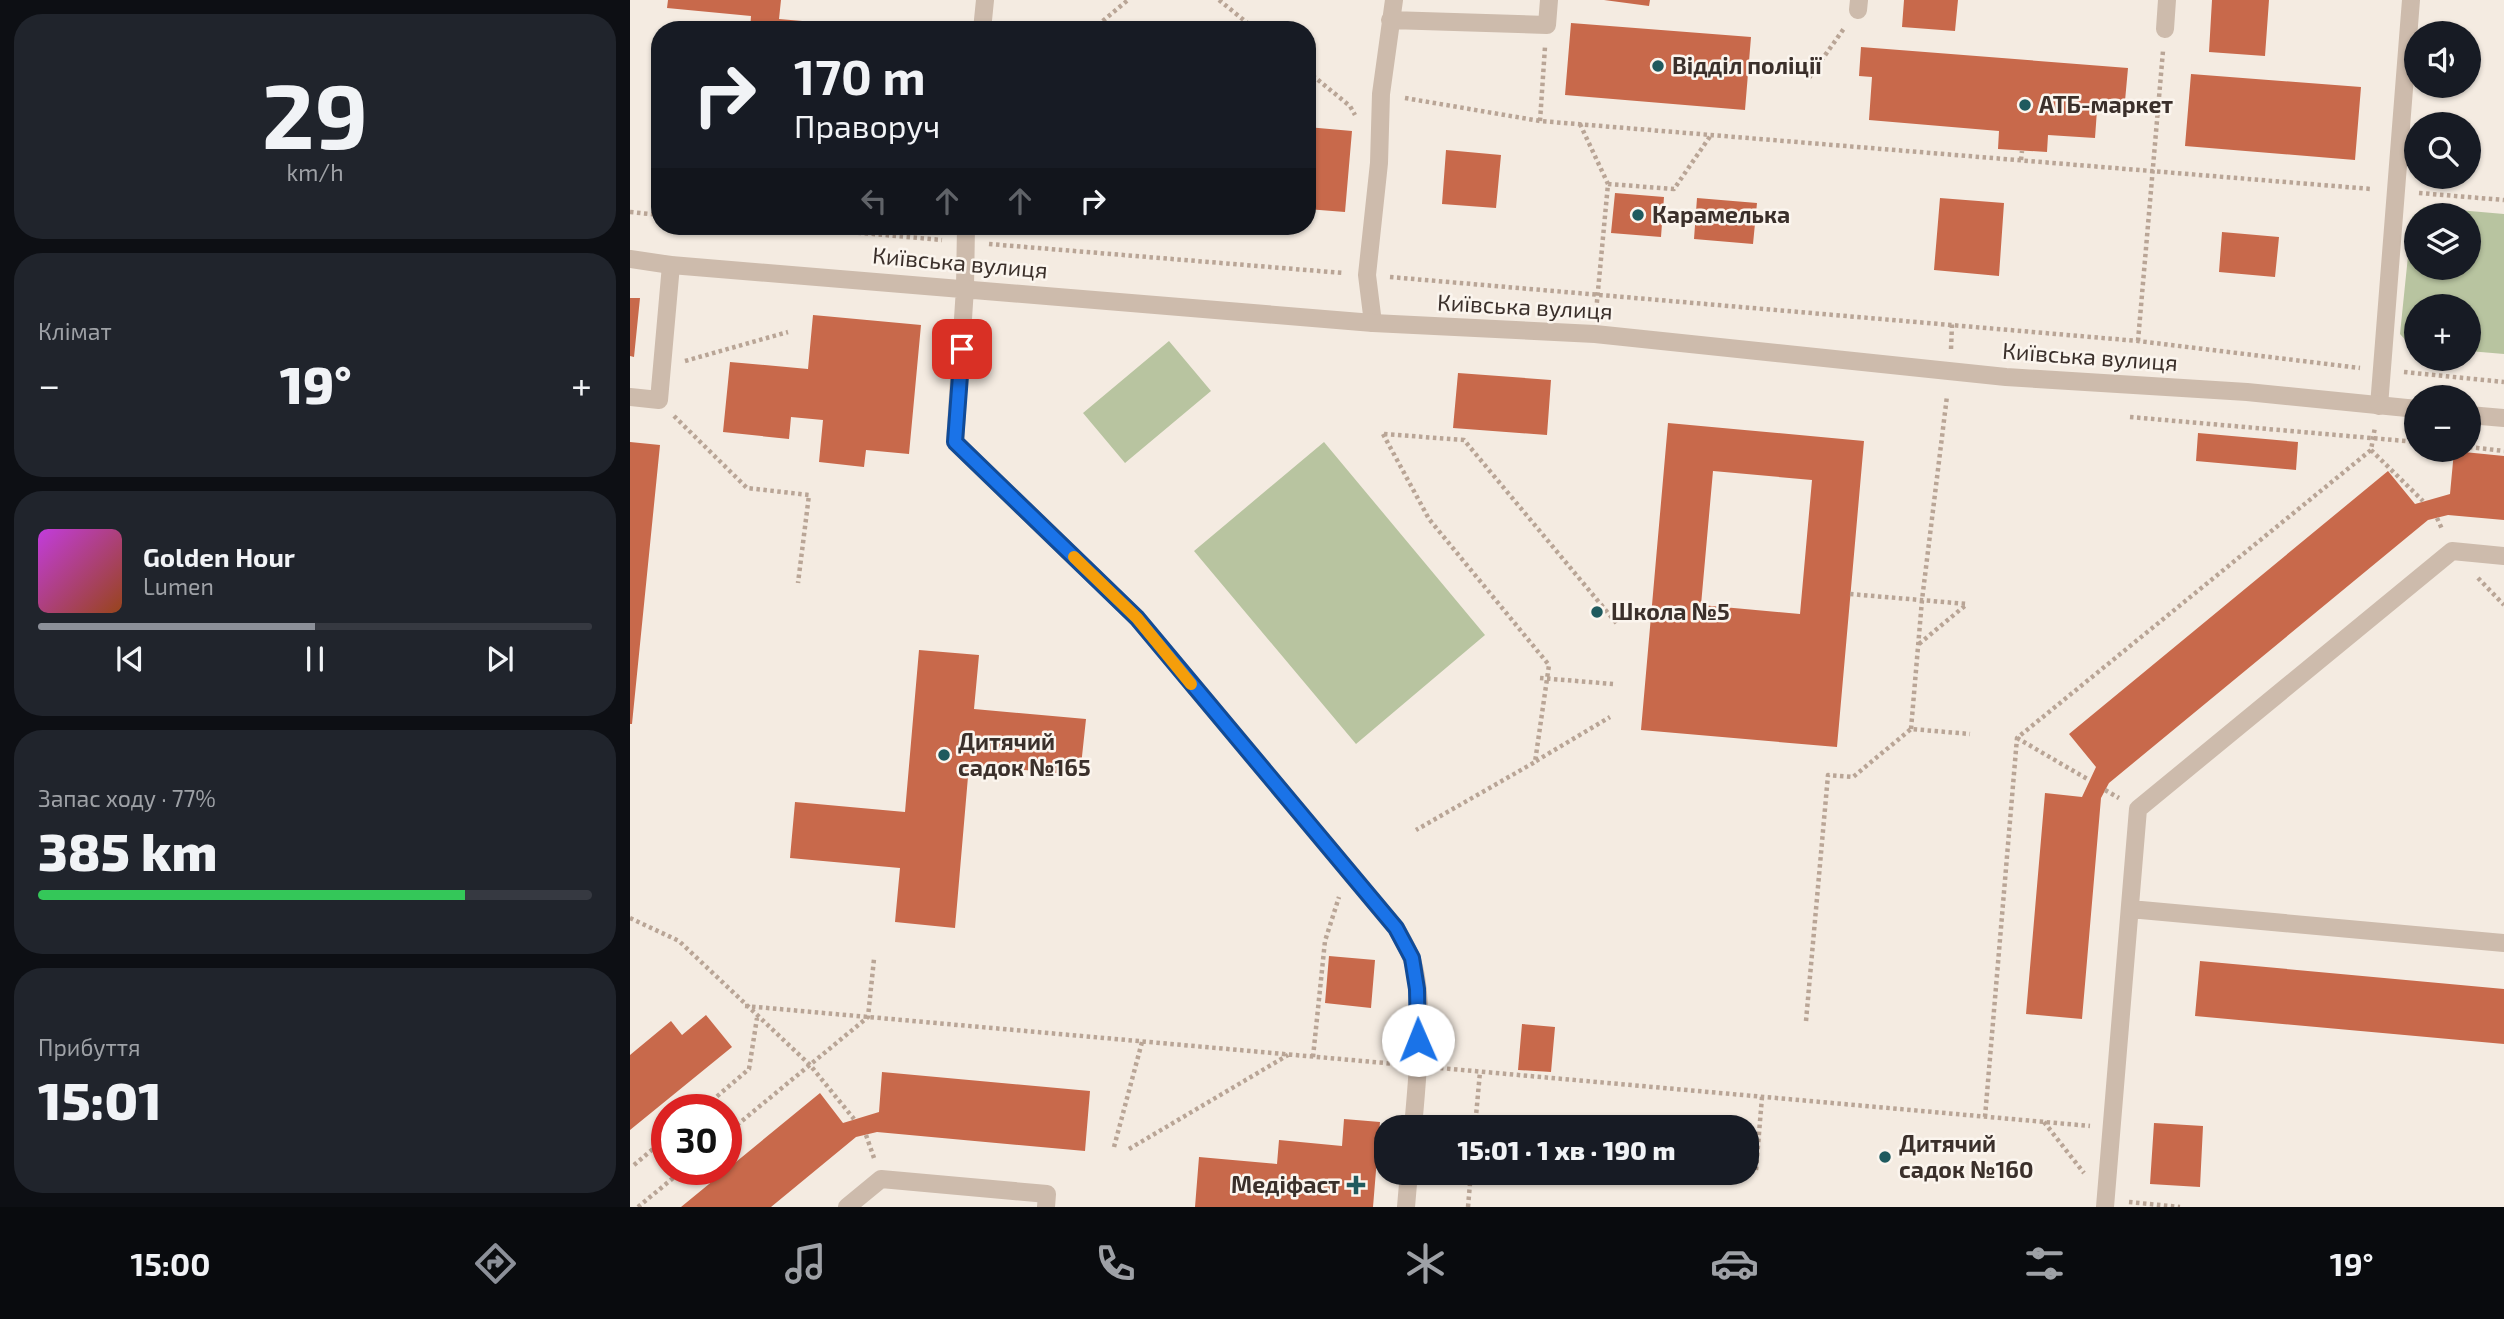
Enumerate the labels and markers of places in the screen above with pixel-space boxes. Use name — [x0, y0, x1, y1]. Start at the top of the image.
place label: Відділ поліції — [1672, 51, 1822, 79]
marker: Відділ поліції — [1650, 58, 1666, 74]
place label: АТБ-маркет — [2039, 90, 2173, 118]
marker: АТБ-маркет — [2017, 97, 2033, 113]
place label: Карамелька — [1652, 200, 1790, 228]
marker: Карамелька — [1630, 207, 1646, 223]
pin — [932, 319, 992, 379]
place label: Школа №5 — [1611, 597, 1730, 625]
marker: Школа №5 — [1589, 604, 1605, 620]
place label: Дитячий садок №165 — [958, 727, 1091, 781]
marker: Дитячий садок №165 — [936, 747, 952, 763]
place label: Дитячий садок №160 — [1899, 1129, 2033, 1183]
marker: Дитячий садок №160 — [1877, 1149, 1893, 1165]
place label: Медіфаст — [1231, 1170, 1340, 1198]
marker: Медіфаст — [1346, 1175, 1366, 1195]

